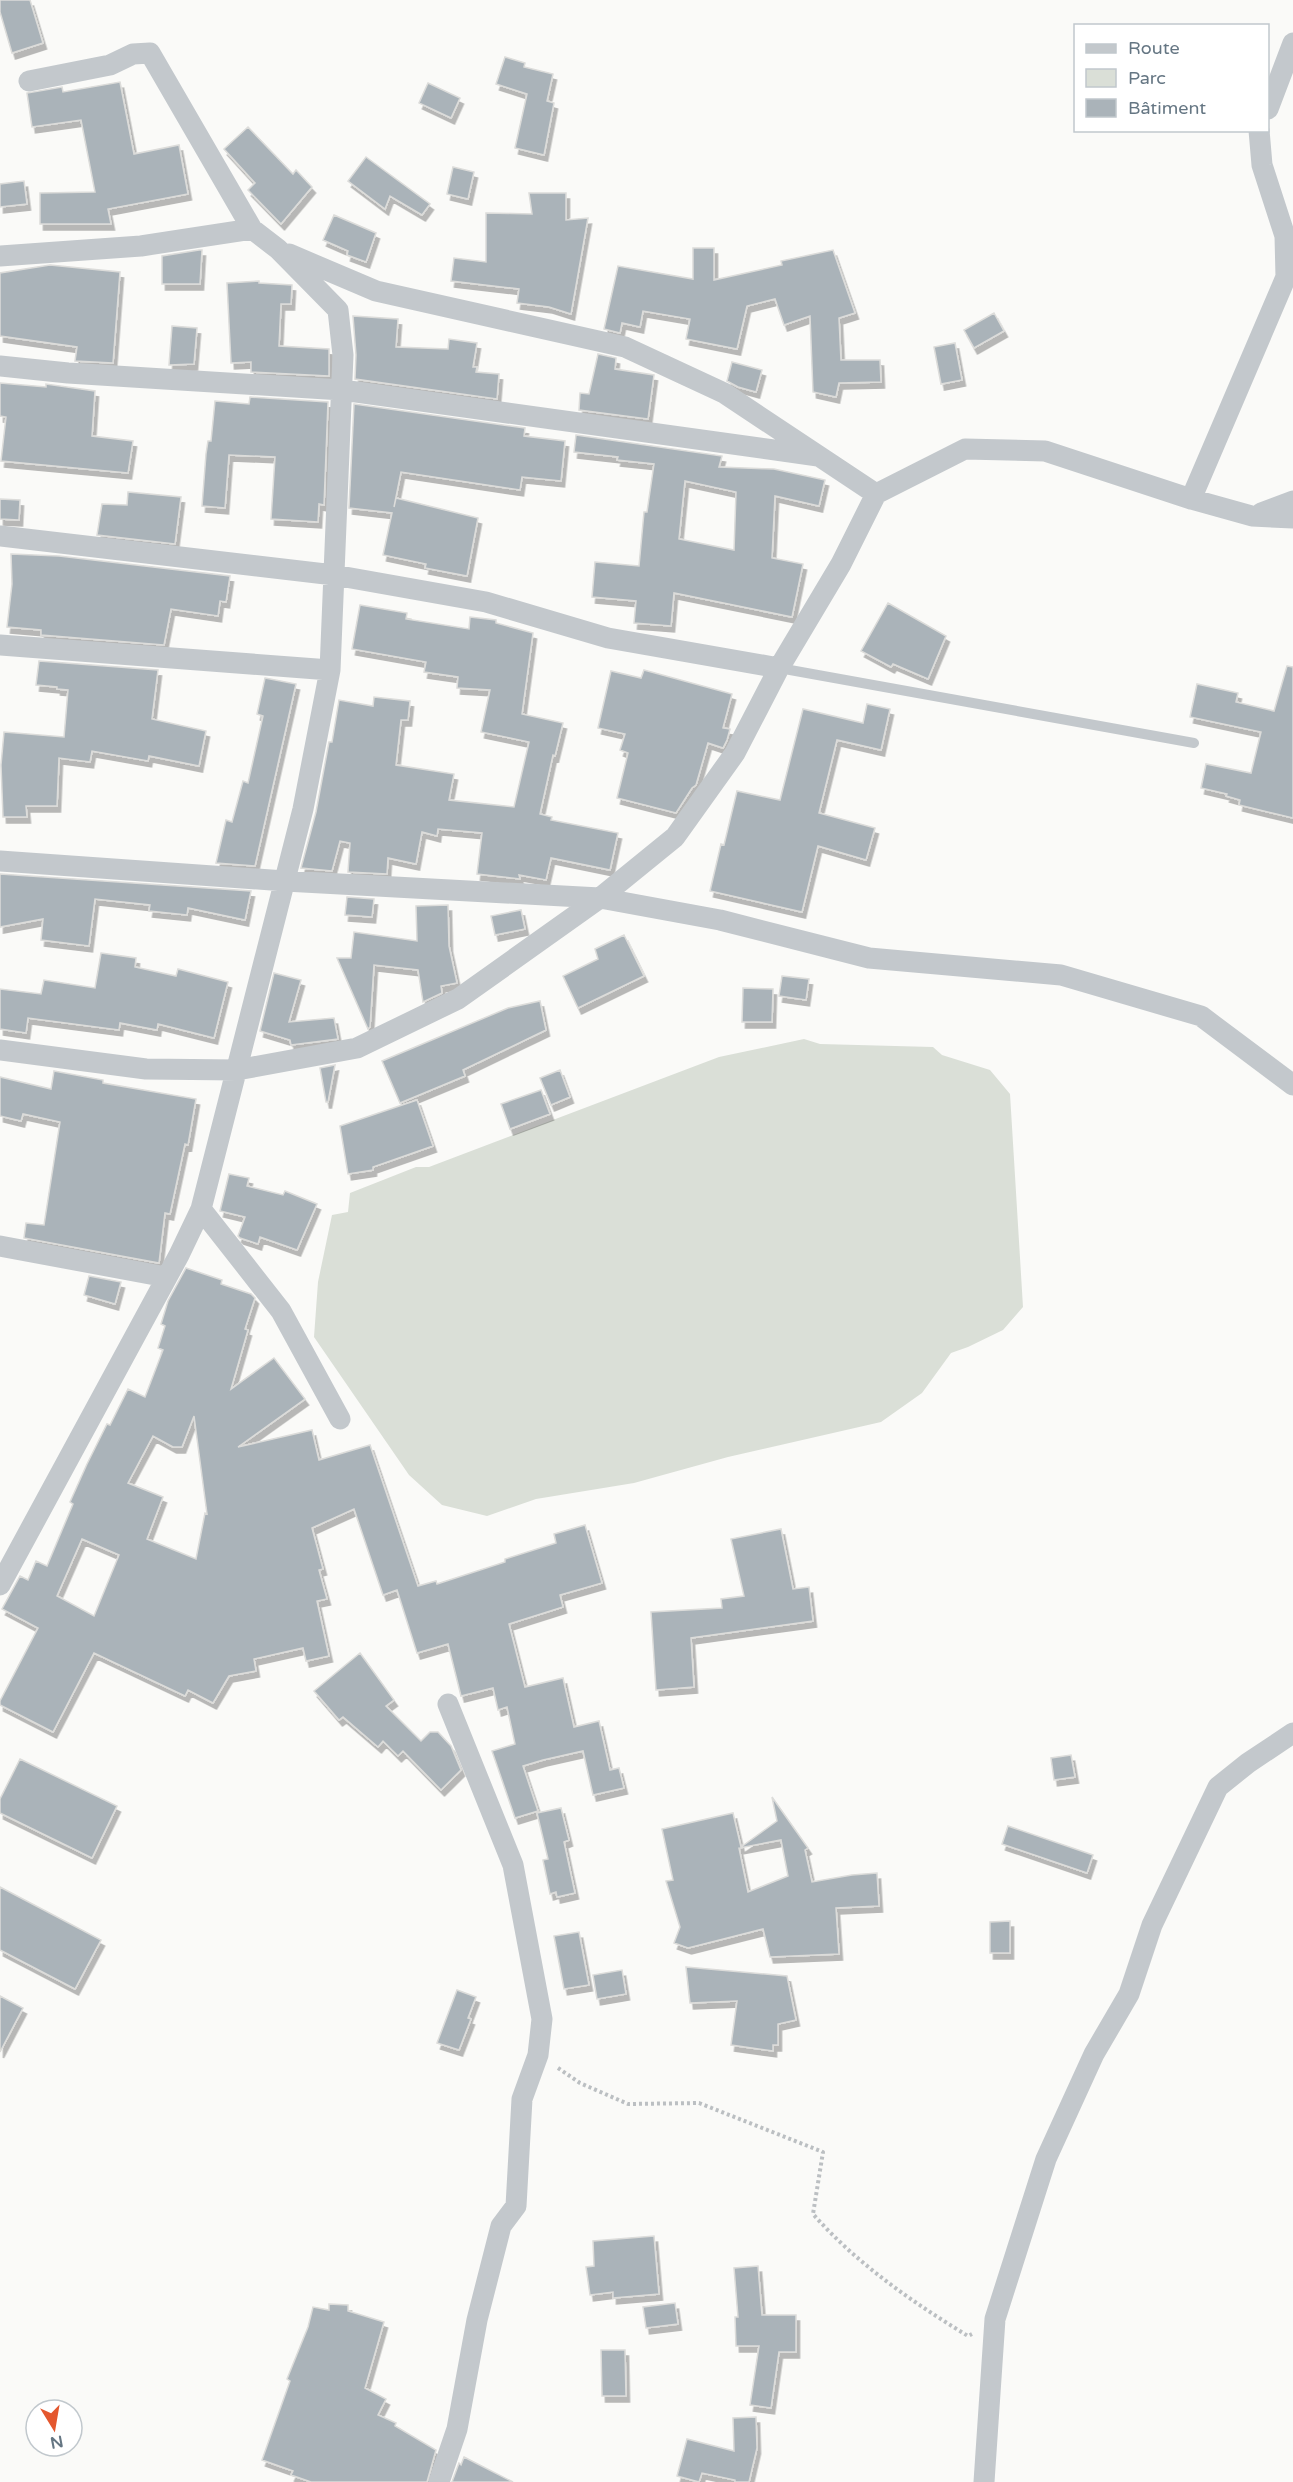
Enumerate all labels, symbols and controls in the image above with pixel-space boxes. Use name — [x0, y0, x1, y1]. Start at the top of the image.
legend — [1074, 24, 1269, 132]
text: Route — [1128, 37, 1180, 59]
text: Parc — [1128, 67, 1166, 89]
text: Bâtiment — [1128, 97, 1206, 119]
north arrow — [24, 2398, 84, 2458]
text: N — [48, 2431, 65, 2453]

